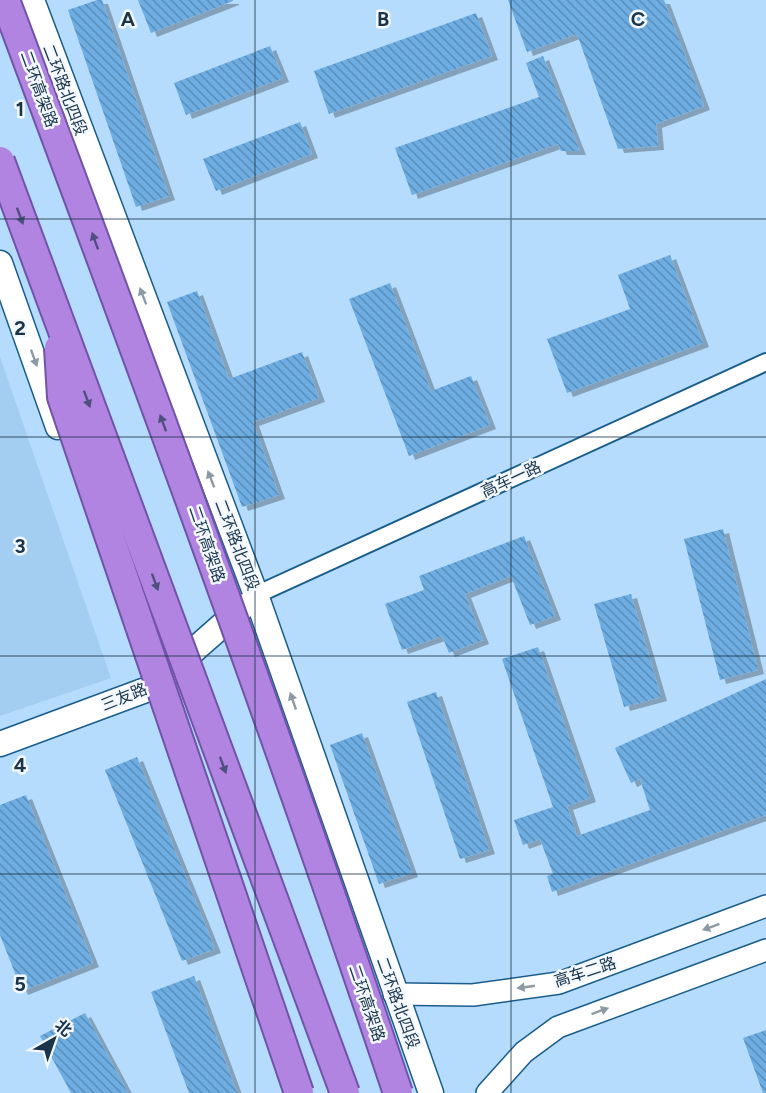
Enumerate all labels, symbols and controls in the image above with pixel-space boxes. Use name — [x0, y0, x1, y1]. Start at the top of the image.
text: A — [121, 7, 136, 31]
text: B — [377, 7, 389, 31]
text: C — [631, 7, 645, 31]
street label: 二环路北四段 — [39, 42, 91, 138]
street label: 二环高架路 — [16, 48, 62, 130]
text: 1 — [16, 97, 24, 121]
one-way arrow — [15, 207, 25, 225]
one-way arrow — [90, 231, 100, 249]
one-way arrow — [137, 287, 147, 305]
text: 2 — [14, 316, 26, 340]
one-way arrow — [29, 349, 39, 367]
one-way arrow — [82, 390, 92, 408]
one-way arrow — [158, 414, 168, 432]
street label: 高车一路 — [478, 457, 544, 501]
one-way arrow — [206, 469, 216, 487]
street label: 二环路北四段 — [211, 497, 263, 593]
street label: 二环高架路 — [185, 503, 229, 585]
text: 3 — [14, 534, 26, 558]
one-way arrow — [150, 573, 160, 591]
street label: 三友路 — [98, 679, 150, 715]
one-way arrow — [288, 692, 298, 710]
text: 4 — [14, 753, 27, 777]
one-way arrow — [218, 756, 228, 774]
one-way arrow — [702, 922, 720, 932]
street label: 高车二路 — [552, 953, 618, 991]
street label: 二环路北四段 — [373, 955, 423, 1051]
street label: 二环高架路 — [345, 962, 389, 1044]
text: 5 — [14, 972, 26, 996]
one-way arrow — [517, 983, 536, 992]
one-way arrow — [592, 1006, 610, 1016]
north arrow — [24, 1009, 84, 1069]
text: 北 — [51, 1015, 76, 1040]

